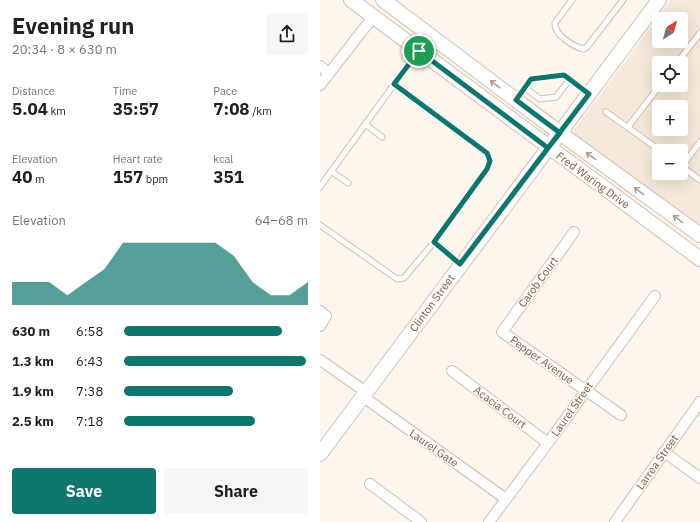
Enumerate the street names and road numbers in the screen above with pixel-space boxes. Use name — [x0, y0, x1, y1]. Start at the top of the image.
street label: Fred Waring Drive — [554, 149, 632, 211]
street label: Carob Court — [515, 254, 561, 310]
street label: Clinton Street — [406, 271, 458, 335]
street label: Pepper Avenue — [507, 333, 577, 387]
street label: Laurel Street — [548, 379, 596, 439]
street label: Acacia Court — [471, 383, 529, 431]
street label: Laurel Gate — [407, 426, 461, 470]
street label: Larrea Street — [633, 432, 681, 492]

